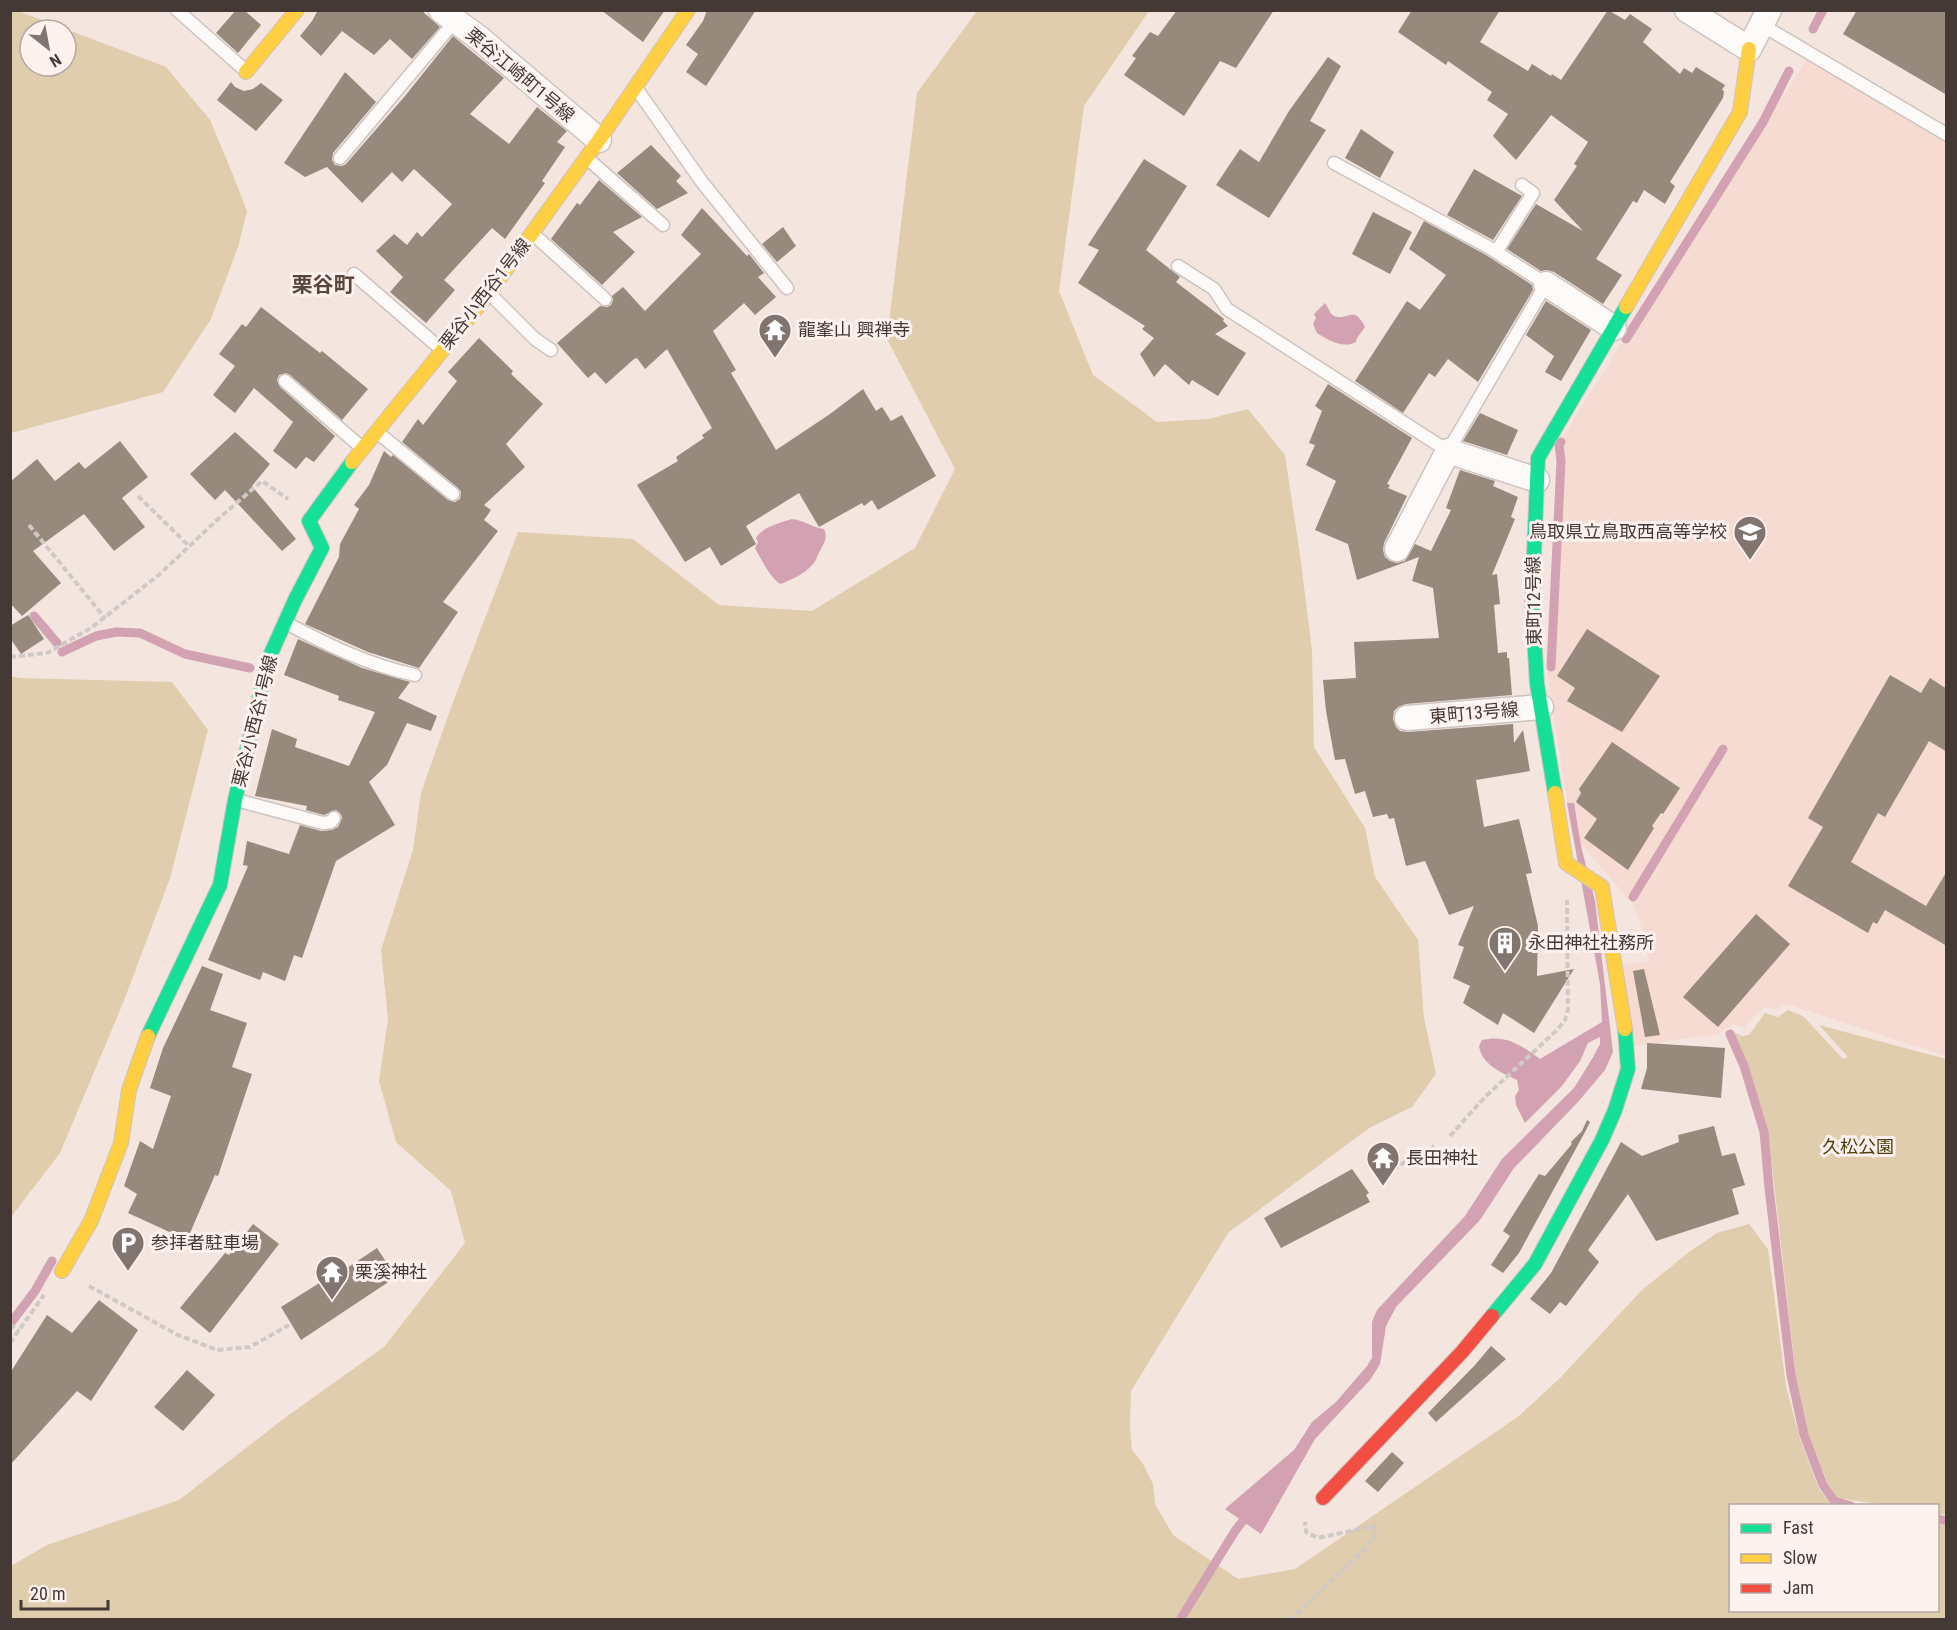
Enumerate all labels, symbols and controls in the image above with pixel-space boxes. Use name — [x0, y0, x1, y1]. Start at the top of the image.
north arrow — [18, 18, 78, 78]
street label: 栗谷江崎町1号線 — [462, 23, 579, 126]
text: N — [46, 50, 65, 71]
street label: 栗谷小西谷1号線 — [435, 234, 534, 353]
district label: 栗谷町 — [292, 273, 355, 297]
temple icon: 龍峯山 興禅寺 — [757, 312, 793, 359]
place label: 龍峯山 興禅寺 — [798, 319, 910, 340]
school or university icon: 鳥取県立鳥取西高等学校 — [1732, 514, 1768, 561]
place label: 鳥取県立鳥取西高等学校 — [1529, 521, 1727, 542]
street label: 東町12号線 — [1522, 556, 1545, 646]
street label: 栗谷小西谷1号線 — [228, 653, 281, 789]
street label: 東町13号線 — [1428, 698, 1520, 727]
building icon: 永田神社社務所 — [1487, 925, 1523, 972]
place label: 永田神社社務所 — [1528, 932, 1654, 953]
park label: 久松公園 — [1822, 1136, 1894, 1157]
temple icon: 長田神社 — [1365, 1140, 1401, 1187]
place label: 長田神社 — [1406, 1147, 1478, 1168]
parking icon: 参拝者駐車場 — [110, 1225, 146, 1272]
place label: 参拝者駐車場 — [151, 1232, 259, 1253]
temple icon: 栗溪神社 — [314, 1254, 350, 1301]
place label: 栗溪神社 — [355, 1261, 427, 1282]
legend — [1729, 1504, 1939, 1612]
text: Fast — [1783, 1517, 1814, 1538]
text: Slow — [1783, 1547, 1818, 1568]
scale bar — [21, 1573, 108, 1611]
text: Jam — [1783, 1577, 1814, 1598]
text: 20 m — [30, 1583, 65, 1604]

